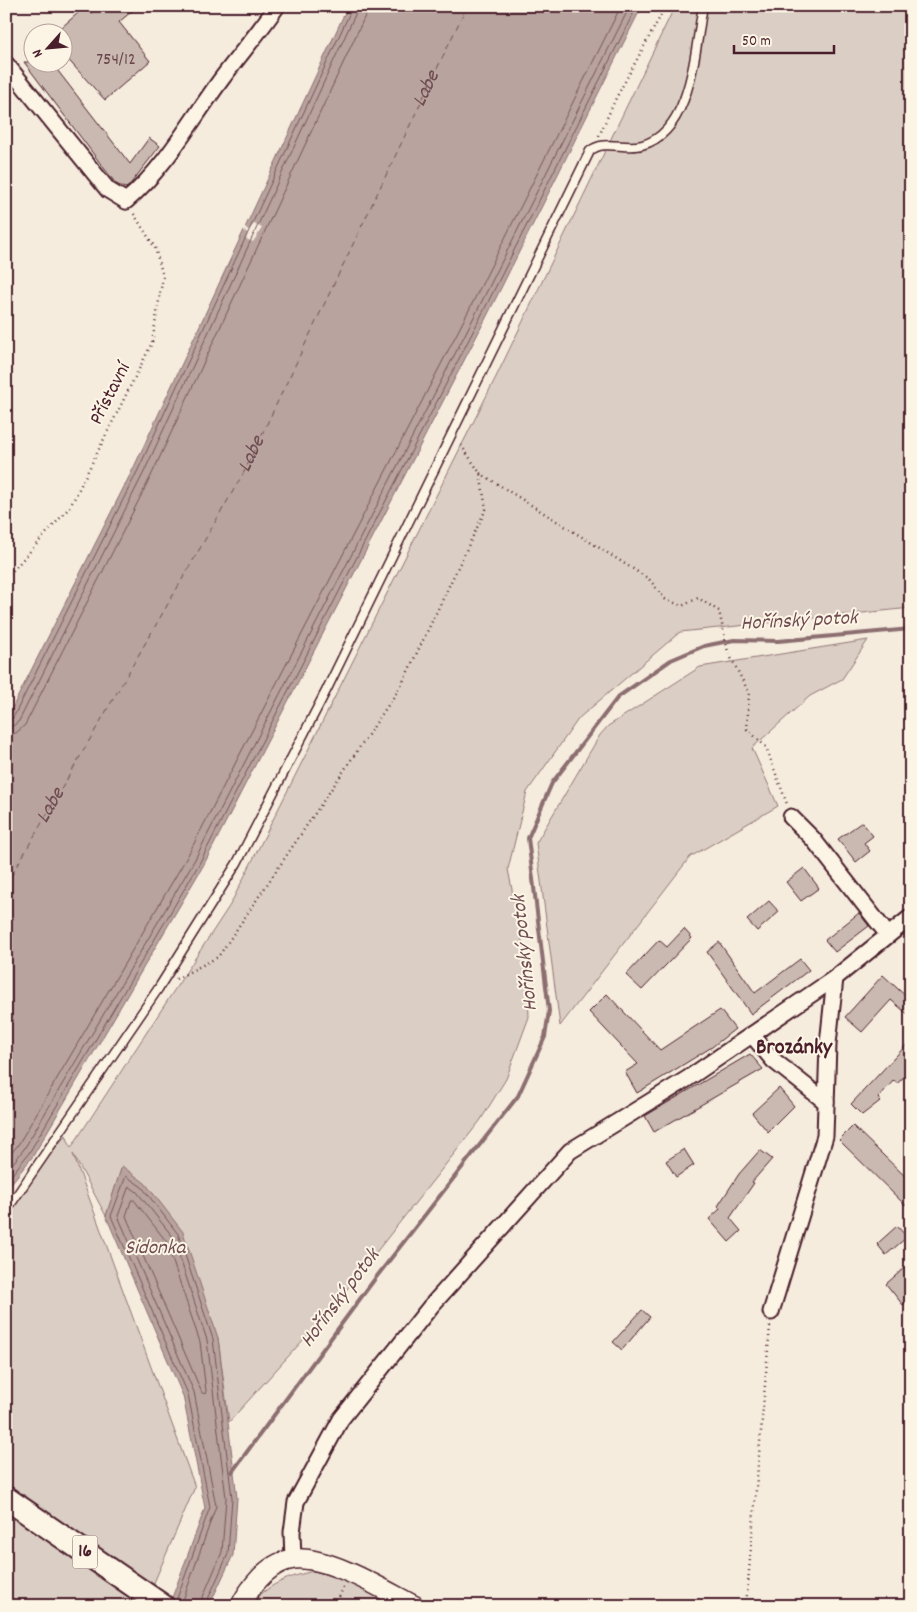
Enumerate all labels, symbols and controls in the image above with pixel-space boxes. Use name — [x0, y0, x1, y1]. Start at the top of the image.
north arrow — [22, 22, 72, 72]
scale bar — [734, 22, 834, 54]
text: 50 m — [742, 31, 771, 53]
text: N — [28, 45, 49, 61]
house number: 754/12 — [96, 48, 136, 73]
water label: Labe — [406, 65, 449, 112]
street label: Přístavní — [83, 357, 139, 430]
water label: Labe — [231, 430, 275, 478]
water label: Hořínský potok — [740, 604, 861, 640]
water label: Labe — [29, 781, 74, 830]
water label: Hořínský potok — [505, 891, 547, 1013]
district label: Brozánky — [756, 1033, 833, 1064]
water label: Sidonka — [125, 1234, 186, 1264]
water label: Hořínský potok — [294, 1241, 390, 1355]
road number: 16 — [72, 1535, 98, 1568]

